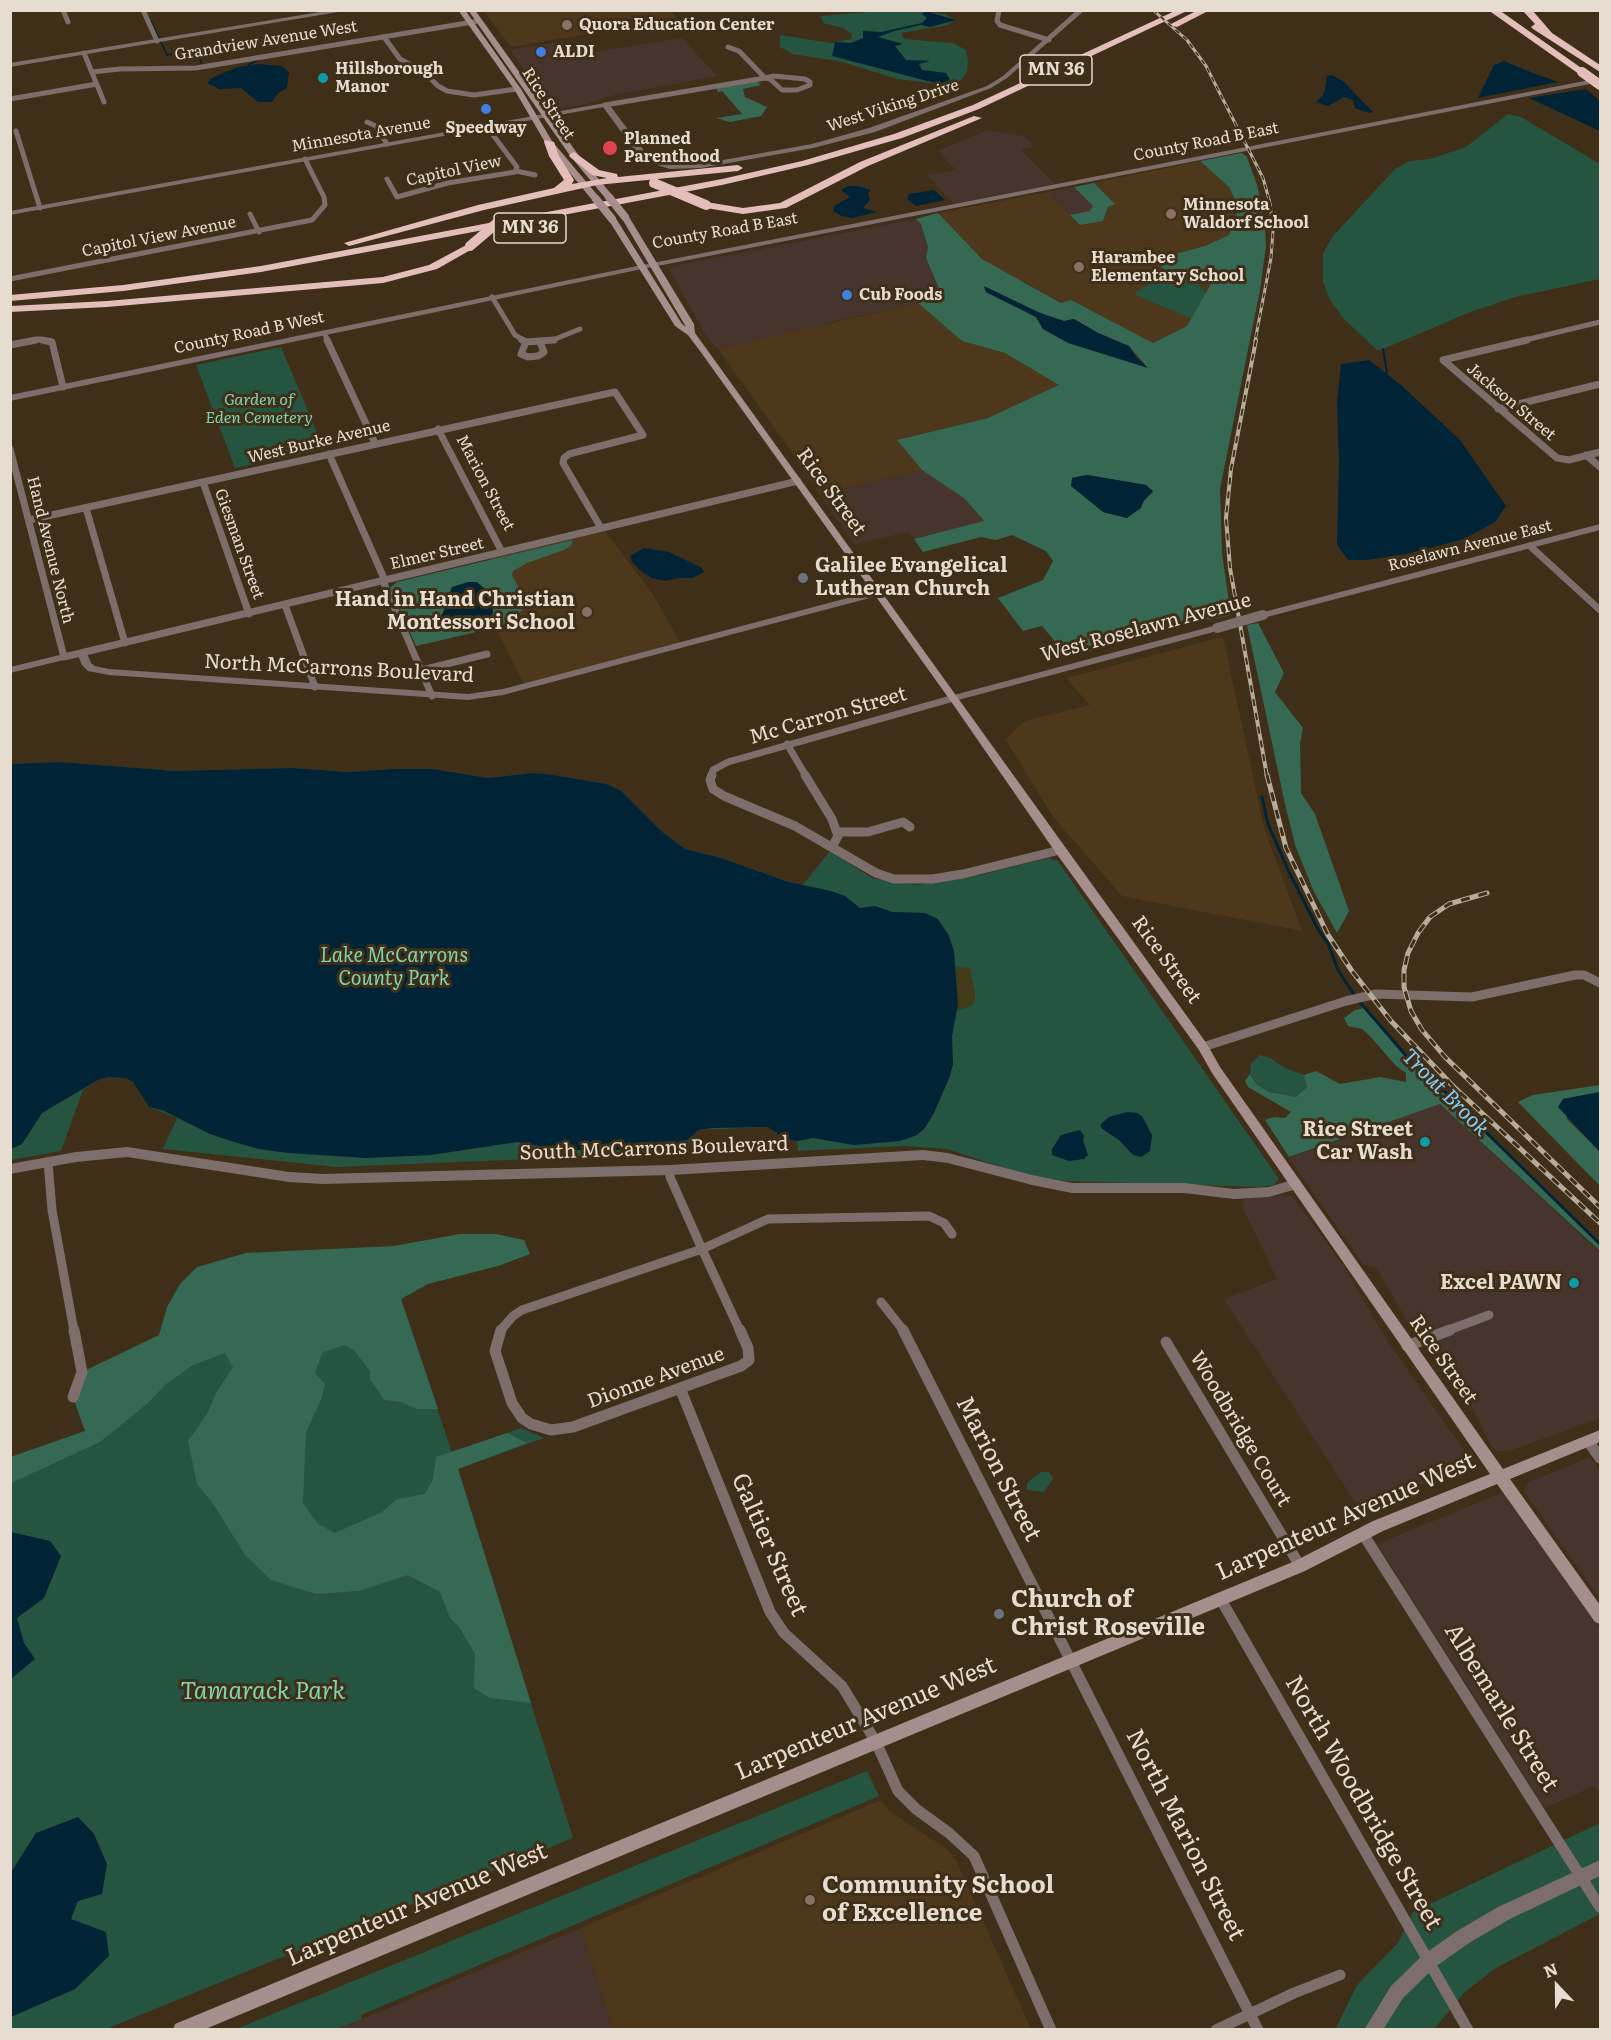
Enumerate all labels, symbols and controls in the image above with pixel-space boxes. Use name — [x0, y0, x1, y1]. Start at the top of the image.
place label: Quora Education Center — [579, 15, 775, 35]
street label: Grandview Avenue West — [173, 17, 359, 65]
marker: Quora Education Center — [560, 18, 574, 32]
place label: ALDI — [553, 42, 595, 62]
marker: ALDI — [534, 45, 548, 59]
road number: MN 36 — [1020, 55, 1092, 85]
place label: Hillsborough Manor — [335, 59, 444, 97]
street label: Rice Street — [518, 64, 578, 144]
marker: Hillsborough Manor — [316, 71, 330, 85]
street label: West Viking Drive — [825, 76, 961, 136]
marker: Speedway — [479, 102, 493, 116]
street label: Minnesota Avenue — [290, 113, 432, 157]
place label: Speedway — [445, 118, 527, 138]
street label: County Road B East — [1132, 119, 1280, 165]
place label: Planned Parenthood — [624, 129, 720, 167]
marker: Planned Parenthood — [601, 139, 619, 157]
street label: Capitol View — [405, 152, 503, 190]
place label: Minnesota Waldorf School — [1183, 195, 1309, 233]
marker: Minnesota Waldorf School — [1164, 207, 1178, 221]
street label: County Road B East — [651, 209, 799, 253]
street label: Capitol View Avenue — [80, 213, 238, 261]
road number: MN 36 — [494, 213, 566, 243]
place label: Harambee Elementary School — [1091, 248, 1244, 286]
marker: Harambee Elementary School — [1072, 260, 1086, 274]
place label: Cub Foods — [859, 285, 942, 305]
marker: Cub Foods — [840, 288, 854, 302]
street label: County Road B West — [172, 308, 326, 358]
street label: Jackson Street — [1463, 359, 1559, 445]
park label: Garden of Eden Cemetery — [205, 390, 313, 428]
street label: West Burke Avenue — [246, 416, 392, 468]
street label: Marion Street — [452, 432, 518, 534]
street label: Rice Street — [791, 443, 871, 541]
street label: Hand Avenue North — [22, 474, 78, 626]
street label: Giesman Street — [210, 486, 268, 602]
street label: Roselawn Avenue East — [1386, 516, 1554, 576]
street label: Elmer Street — [388, 534, 486, 574]
place label: Galilee Evangelical Lutheran Church — [815, 554, 1007, 601]
marker: Galilee Evangelical Lutheran Church — [796, 571, 810, 585]
place label: Hand in Hand Christian Montessori School — [335, 588, 575, 635]
street label: West Roselawn Avenue — [1038, 588, 1254, 668]
marker: Hand in Hand Christian Montessori School — [580, 605, 594, 619]
street label: North McCarrons Boulevard — [204, 650, 474, 688]
street label: Mc Carron Street — [746, 682, 910, 750]
street label: Rice Street — [1126, 911, 1206, 1009]
park label: Lake McCarrons County Park — [320, 944, 468, 991]
water label: Trout Brook — [1396, 1044, 1494, 1142]
place label: Rice Street Car Wash — [1302, 1118, 1413, 1165]
street label: South McCarrons Boulevard — [519, 1132, 789, 1166]
marker: Rice Street Car Wash — [1418, 1135, 1432, 1149]
place label: Excel PAWN — [1440, 1271, 1562, 1295]
marker: Excel PAWN — [1567, 1276, 1581, 1290]
street label: Rice Street — [1404, 1311, 1482, 1409]
street label: Dionne Avenue — [584, 1342, 728, 1414]
street label: Woodbridge Court — [1184, 1347, 1296, 1511]
street label: Marion Street — [949, 1392, 1047, 1546]
street label: Larpenteur Avenue West — [1212, 1447, 1480, 1587]
street label: Galtier Street — [725, 1469, 813, 1621]
place label: Church of Christ Roseville — [1011, 1586, 1205, 1642]
marker: Church of Christ Roseville — [992, 1607, 1006, 1621]
street label: Albemarle Street — [1438, 1619, 1564, 1797]
street label: Larpenteur Avenue West — [731, 1651, 1001, 1787]
street label: North Woodbridge Street — [1278, 1671, 1448, 1935]
park label: Tamarack Park — [181, 1678, 345, 1706]
street label: North Marion Street — [1119, 1725, 1251, 1945]
street label: Larpenteur Avenue West — [282, 1837, 552, 1973]
place label: Community School of Excellence — [822, 1872, 1054, 1928]
marker: Community School of Excellence — [803, 1893, 817, 1907]
north arrow — [1527, 1956, 1587, 2016]
text: N — [1540, 1956, 1561, 1983]

